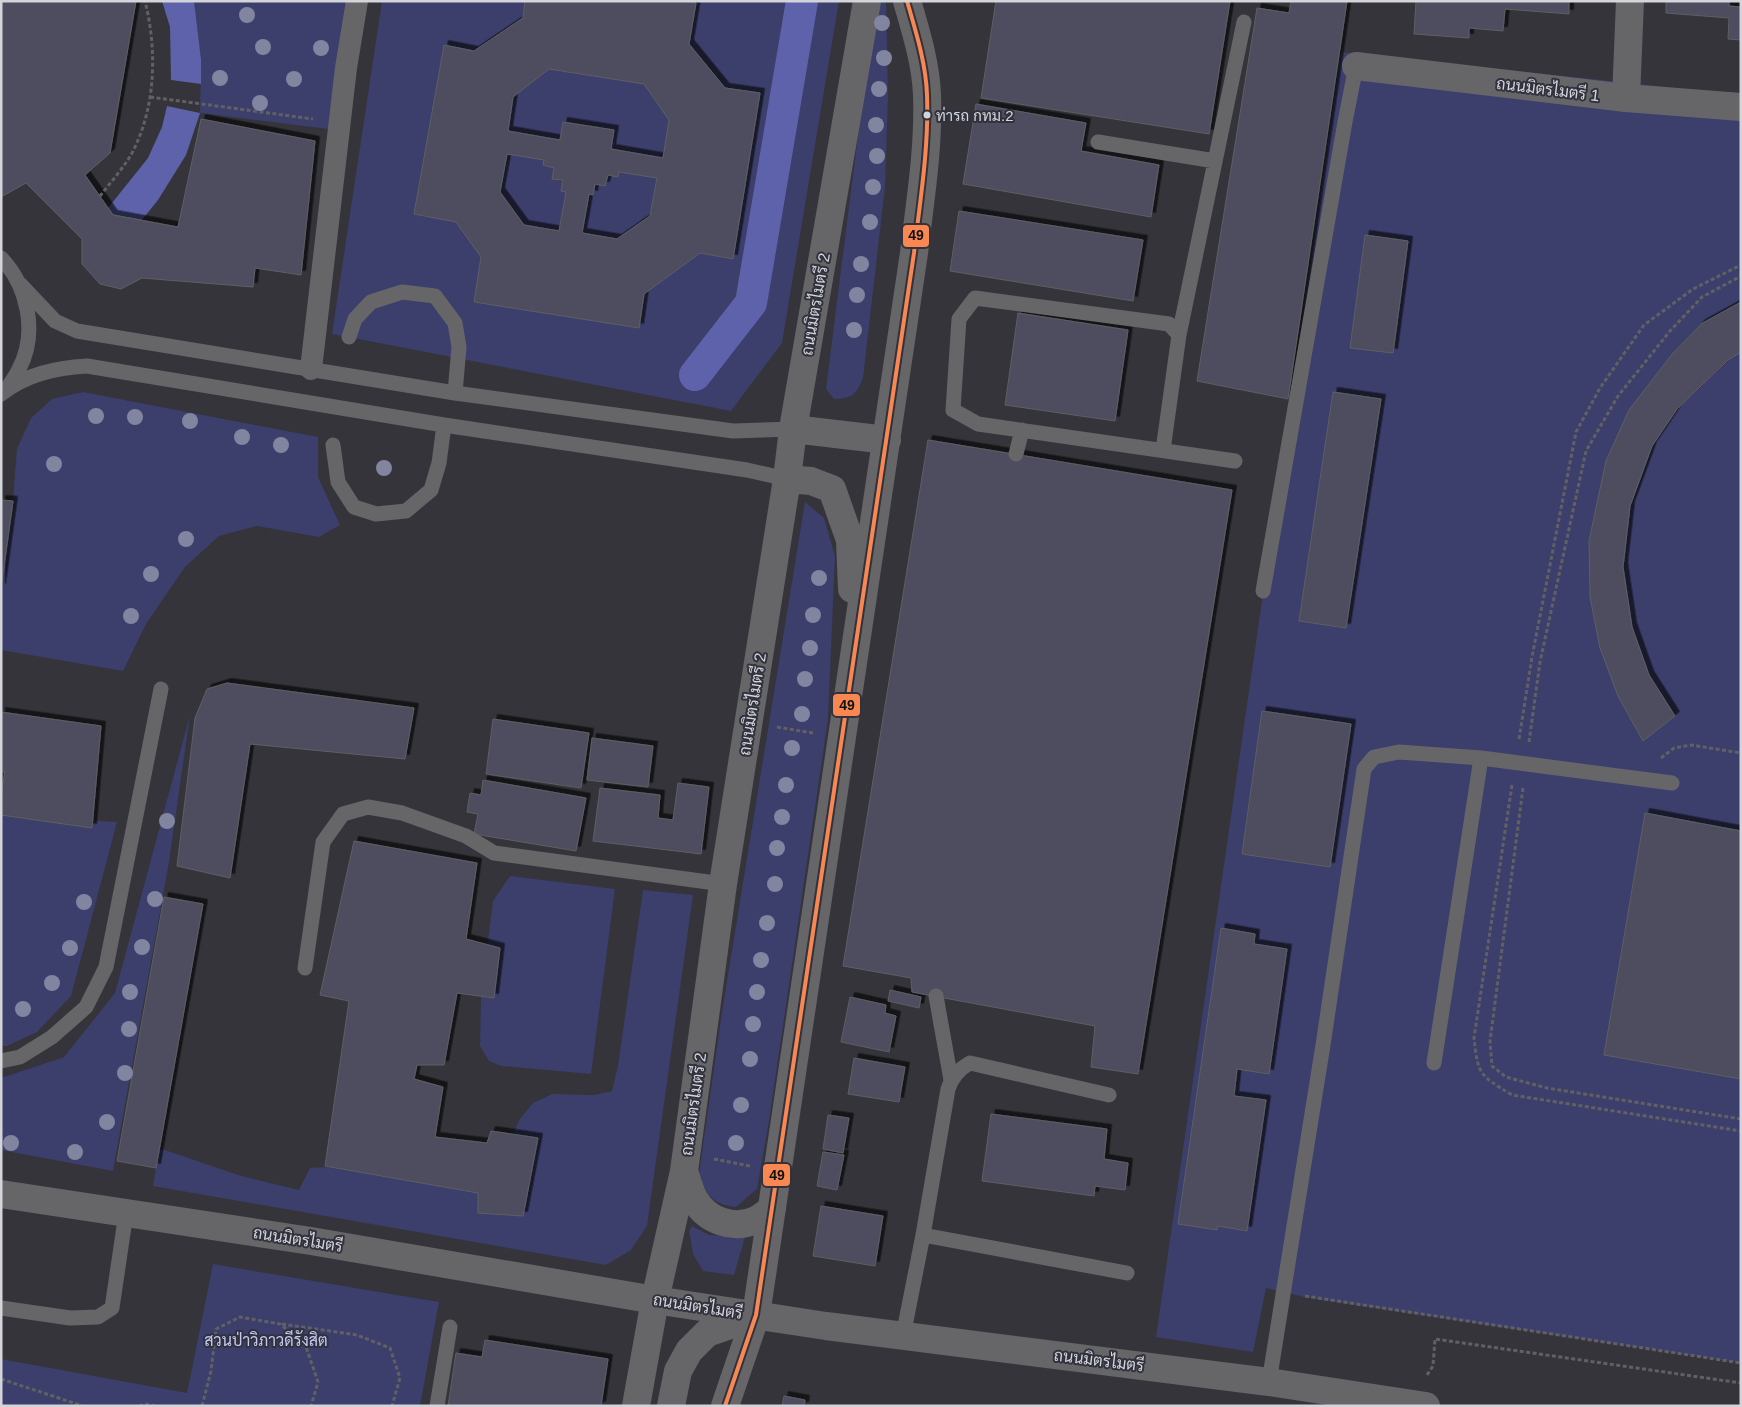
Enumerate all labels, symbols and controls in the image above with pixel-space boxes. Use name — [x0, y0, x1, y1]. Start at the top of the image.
street label: ถนนมิตรไมตรี 1 — [1495, 72, 1601, 104]
place label: ท่ารถ กทม.2 — [936, 106, 1014, 124]
marker: ท่ารถ กทม.2 — [922, 110, 932, 120]
line badge: 49 — [902, 224, 930, 248]
text: 49 — [908, 227, 924, 243]
street label: ถนนมิตรไมตรี 2 — [795, 251, 833, 357]
street label: ถนนมิตรไมตรี 2 — [733, 651, 769, 757]
line badge: 49 — [832, 693, 861, 717]
text: 49 — [839, 697, 855, 713]
street label: ถนนมิตรไมตรี 2 — [675, 1051, 709, 1157]
line badge: 49 — [762, 1163, 791, 1187]
text: 49 — [769, 1167, 785, 1183]
street label: ถนนมิตรไมตรี — [252, 1221, 345, 1255]
street label: ถนนมิตรไมตรี — [652, 1288, 745, 1322]
park label: สวนป่าวิภาวดีรังสิต — [204, 1329, 328, 1349]
street label: ถนนมิตรไมตรี — [1053, 1344, 1145, 1374]

